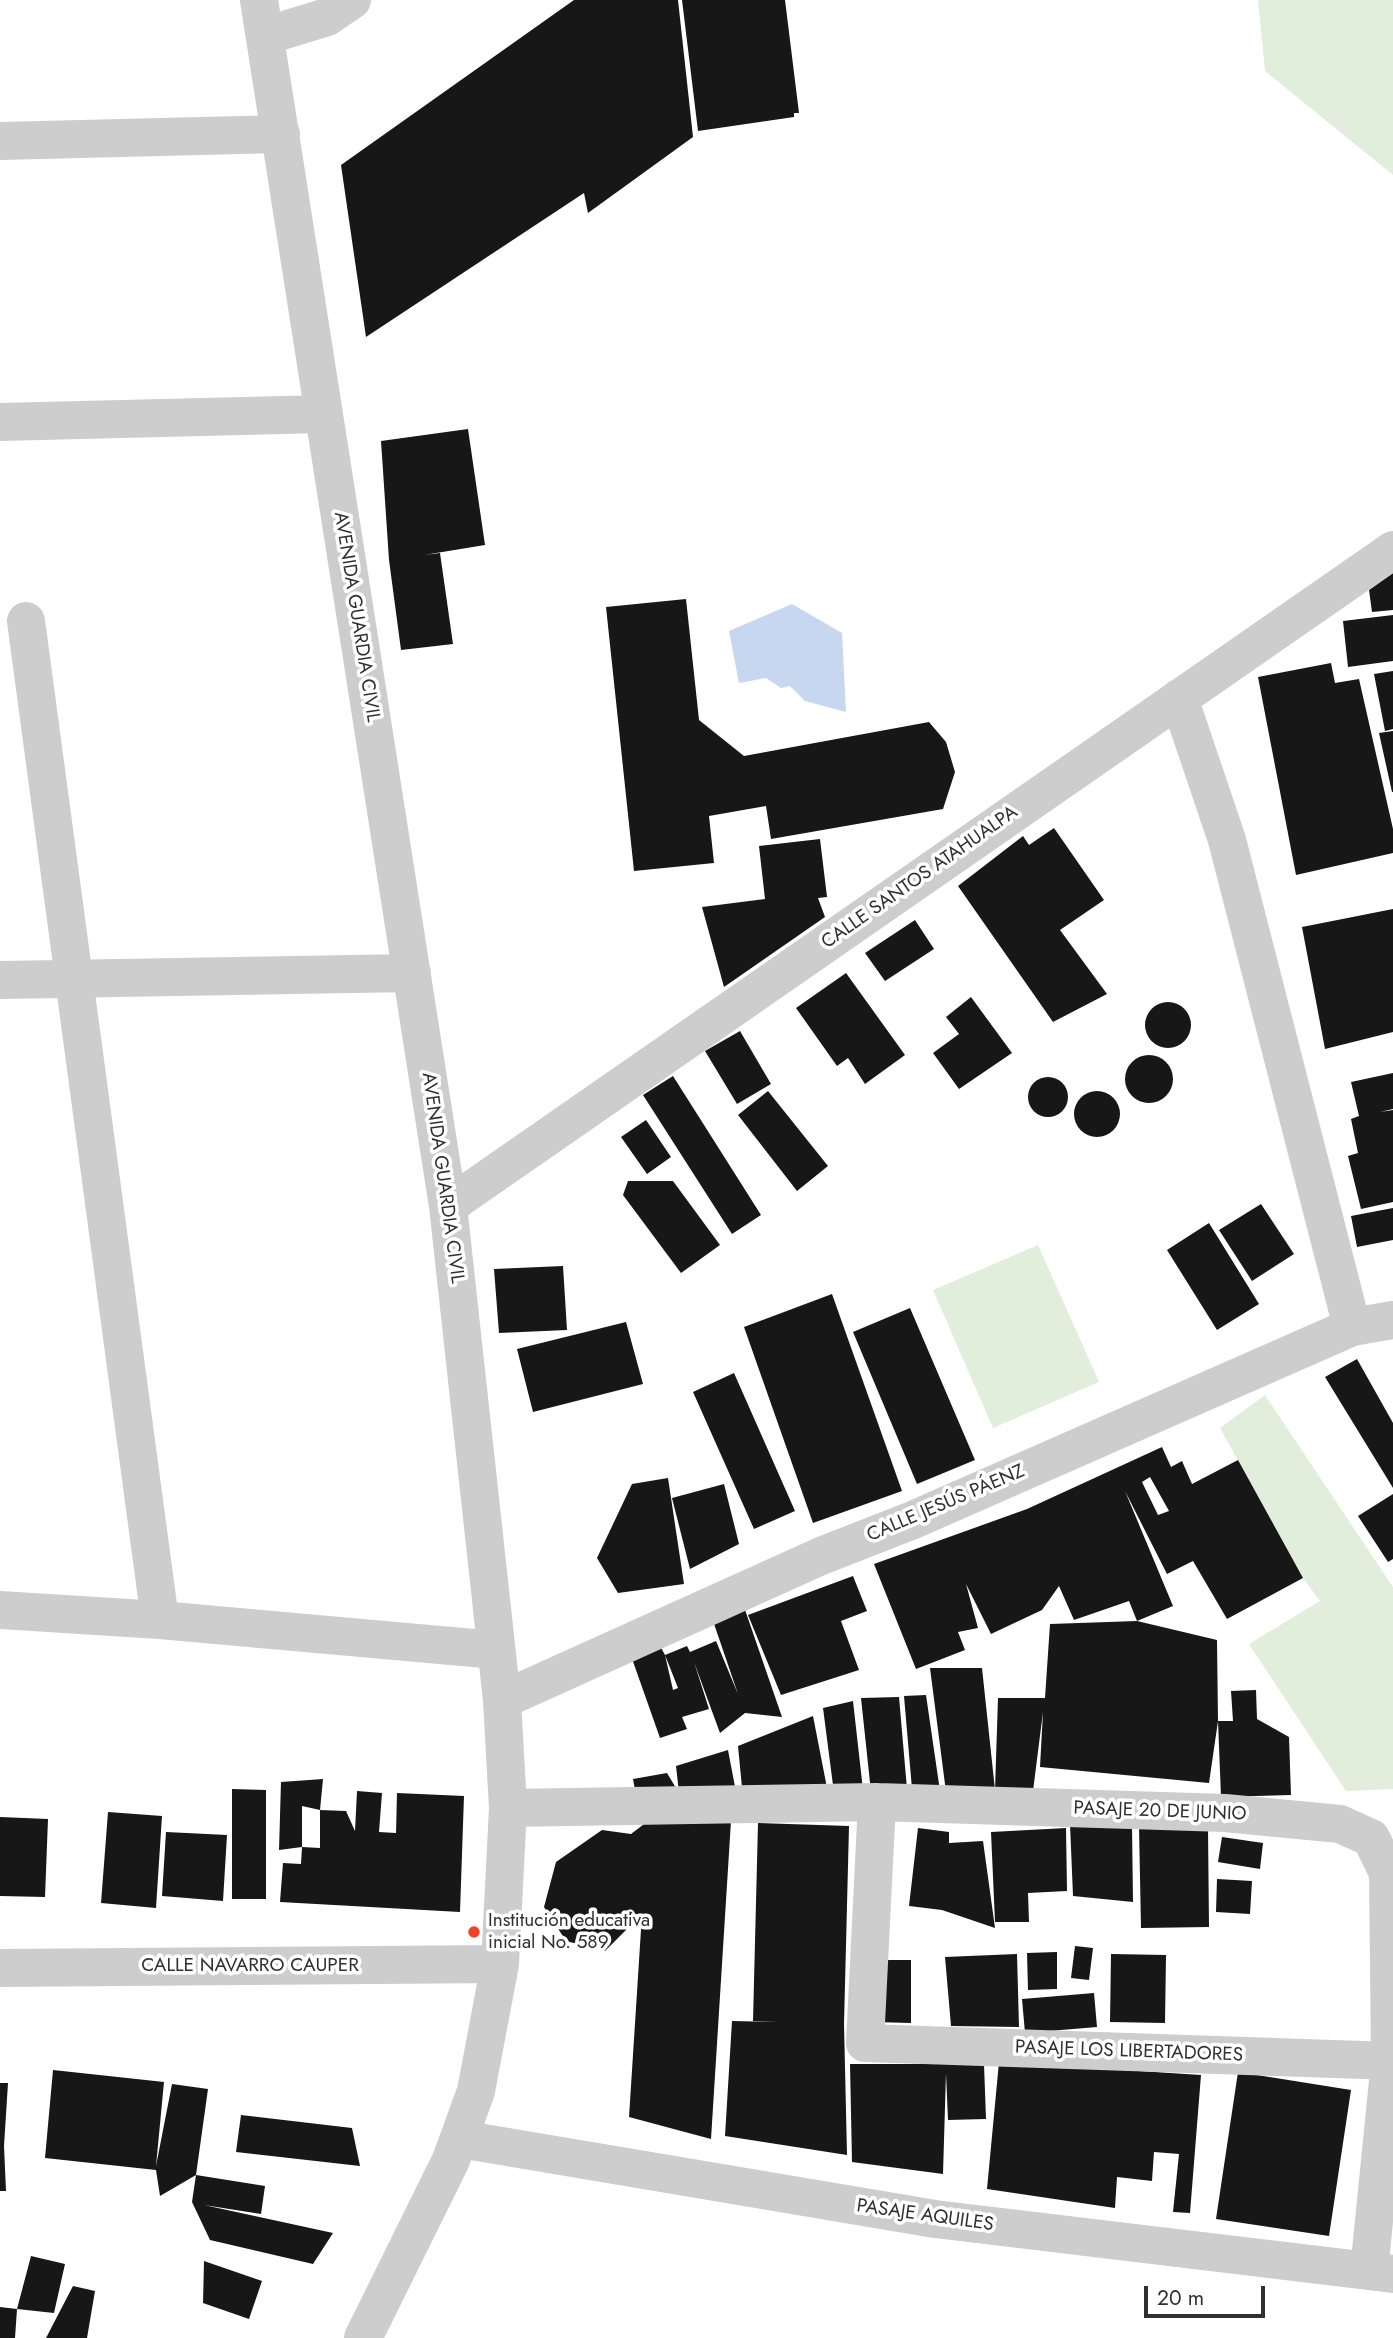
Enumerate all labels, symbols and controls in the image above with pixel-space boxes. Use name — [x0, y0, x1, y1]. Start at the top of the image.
street label: AVENIDA GUARDIA CIVIL — [328, 510, 384, 724]
street label: CALLE SANTOS ATAHUALPA — [818, 802, 1022, 954]
street label: AVENIDA GUARDIA CIVIL — [416, 1071, 468, 1285]
street label: CALLE JESÚS PÁENZ — [864, 1460, 1028, 1548]
street label: PASAJE 20 DE JUNIO — [1073, 1798, 1247, 1826]
place label: Institución educativa inicial No. 589 — [488, 1910, 650, 1954]
marker: Institución educativa inicial No. 589 — [466, 1924, 482, 1940]
street label: CALLE NAVARRO CAUPER — [141, 1955, 359, 1977]
street label: PASAJE LOS LIBERTADORES — [1015, 2037, 1243, 2067]
street label: PASAJE AQUILES — [855, 2195, 995, 2237]
scale bar — [1148, 2272, 1269, 2316]
text: 20 m — [1157, 2283, 1204, 2313]

